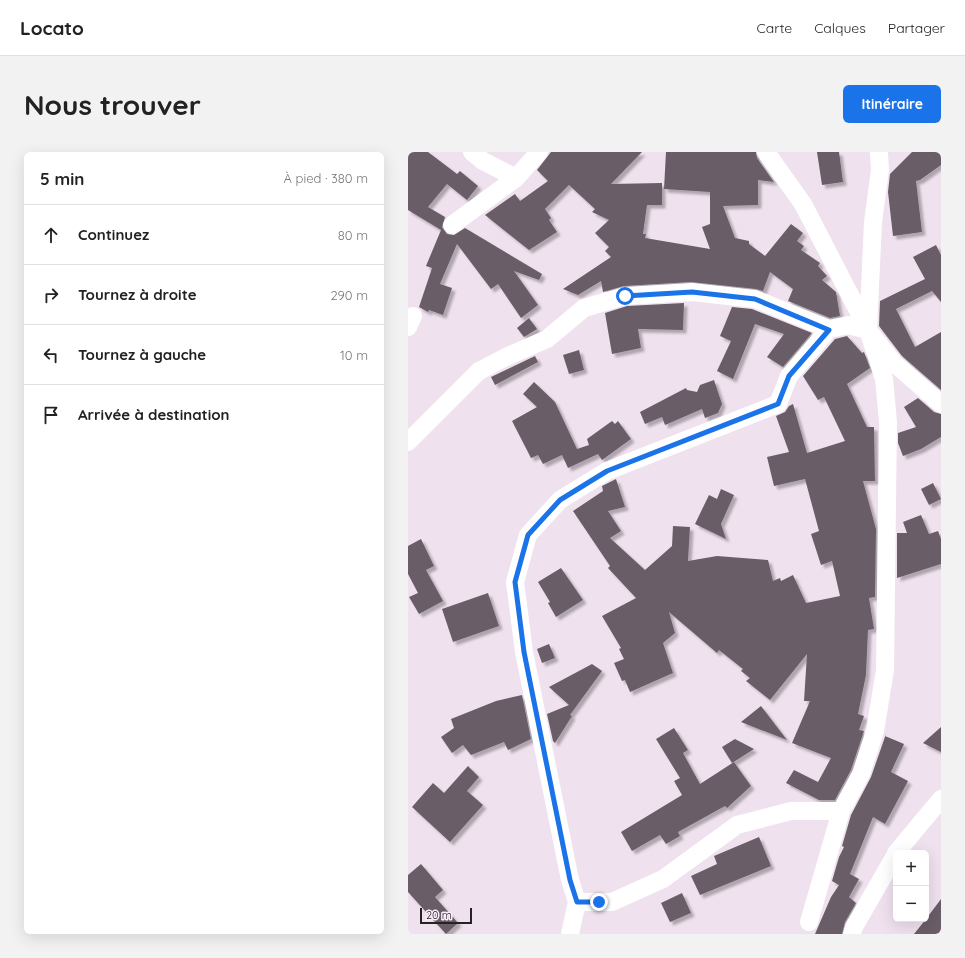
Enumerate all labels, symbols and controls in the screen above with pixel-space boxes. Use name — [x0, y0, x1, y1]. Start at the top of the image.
text: Locato — [20, 16, 84, 40]
text: Carte — [757, 19, 792, 37]
text: Calques — [814, 19, 866, 37]
text: Partager — [888, 19, 945, 37]
button: Itinéraire — [843, 85, 941, 123]
text: Nous trouver — [24, 87, 201, 122]
text: 5 min — [40, 168, 84, 189]
text: À pied · 380 m — [284, 170, 368, 186]
icon: ahead — [40, 224, 62, 246]
text: Continuez — [78, 225, 149, 244]
text: 80 m — [338, 227, 368, 243]
icon: right — [40, 284, 62, 306]
text: Tournez à droite — [78, 285, 197, 304]
text: 290 m — [330, 287, 368, 303]
route start — [616, 287, 634, 305]
icon: left — [40, 344, 62, 366]
text: Tournez à gauche — [78, 345, 206, 364]
text: 10 m — [340, 347, 368, 363]
icon: arrive — [40, 404, 62, 426]
text: Arrivée à destination — [78, 405, 230, 424]
map controls — [893, 850, 929, 922]
button: + — [893, 850, 929, 886]
button: − — [893, 886, 929, 922]
route end — [590, 893, 608, 911]
scale bar — [420, 906, 472, 925]
text: 20 m — [426, 908, 452, 922]

